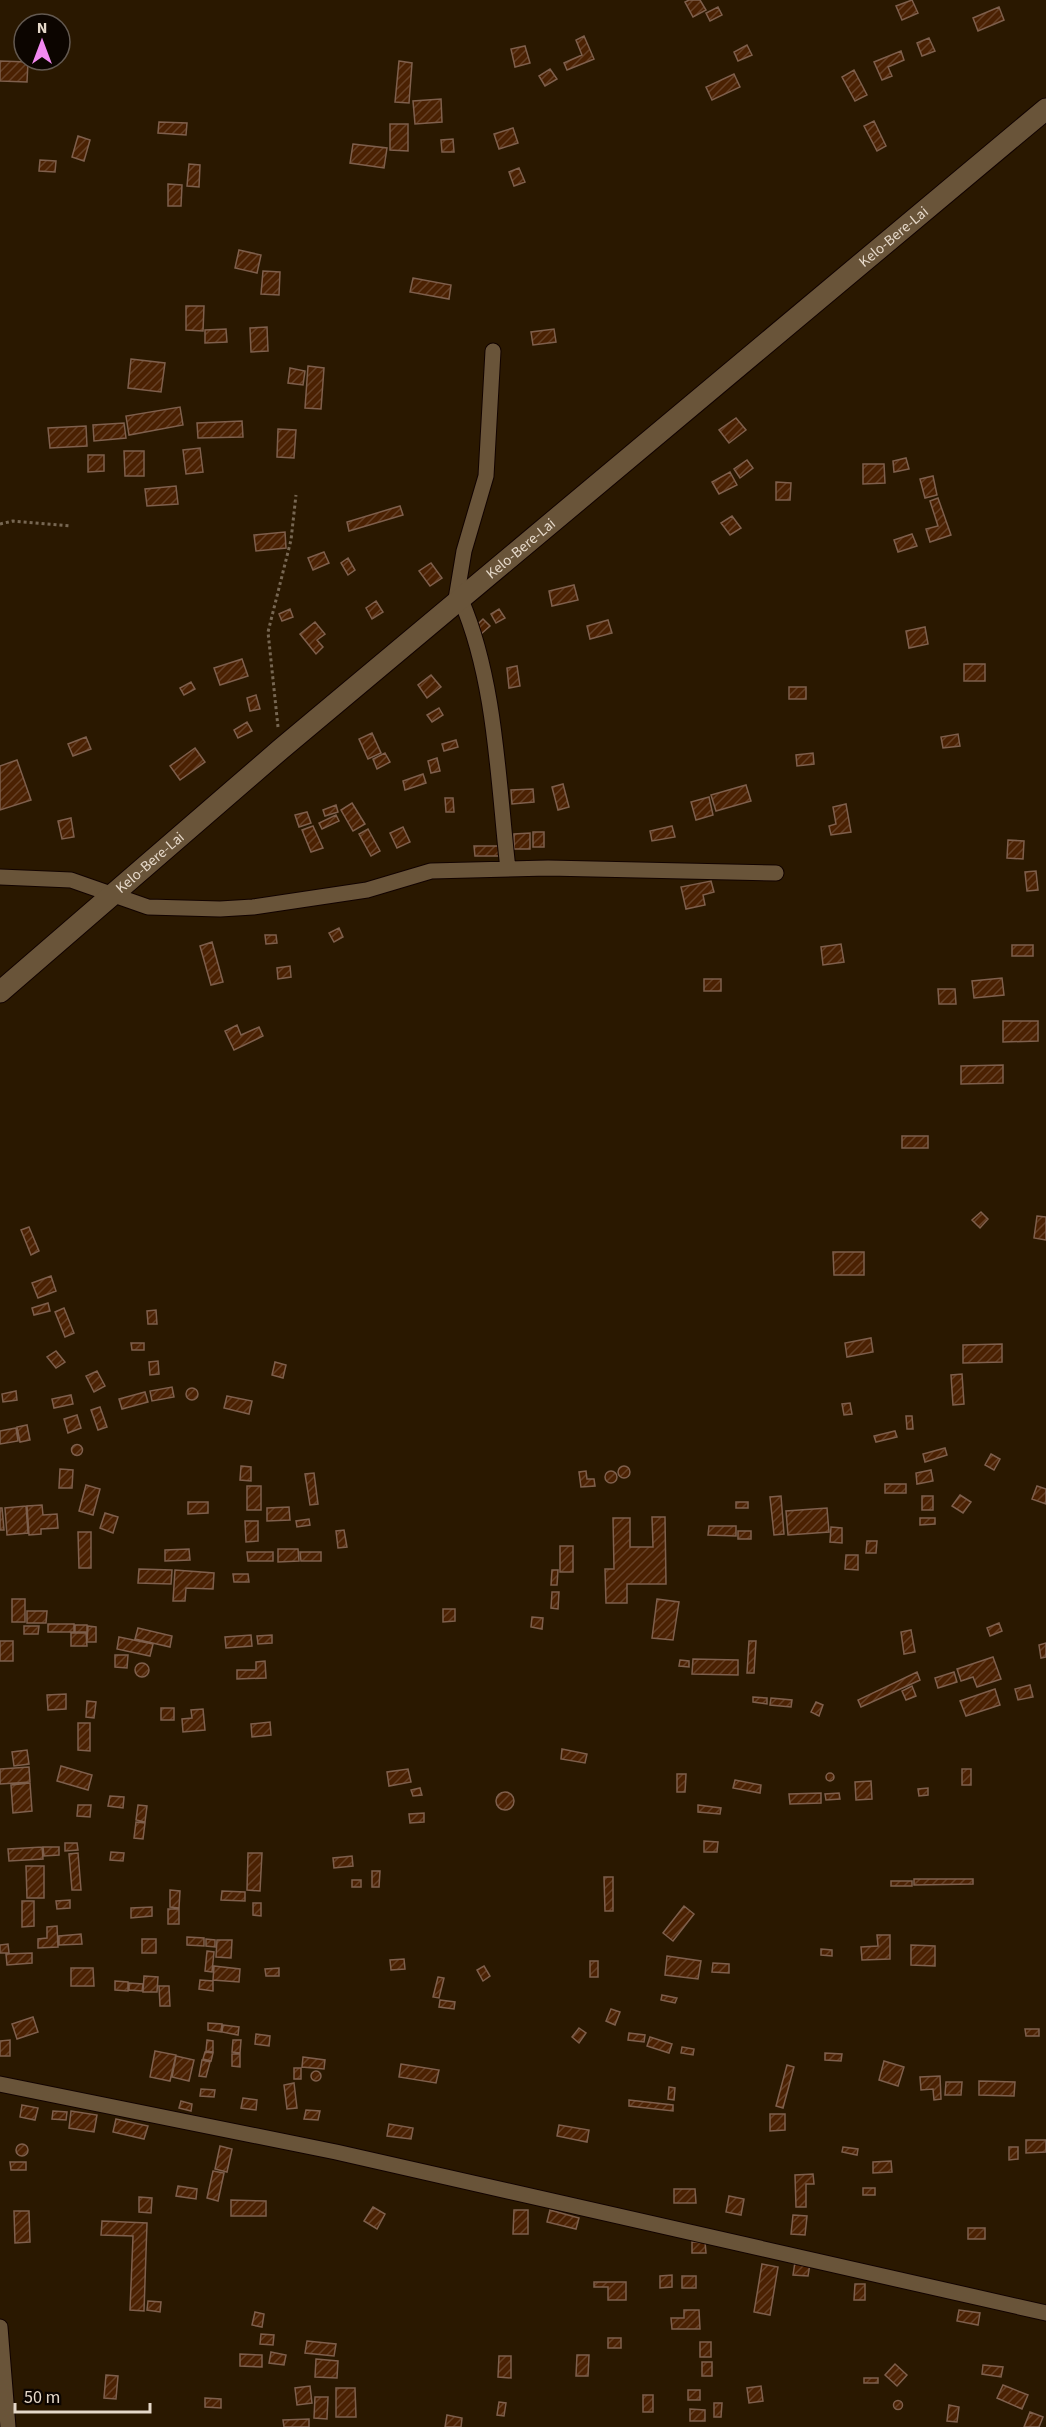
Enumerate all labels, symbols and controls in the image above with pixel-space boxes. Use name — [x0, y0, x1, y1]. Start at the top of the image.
north arrow — [12, 12, 72, 72]
text: N — [37, 17, 47, 39]
street label: Kelo-Bere-Lai — [854, 201, 933, 272]
street label: Kelo-Bere-Lai — [481, 513, 560, 584]
street label: Kelo-Bere-Lai — [111, 827, 189, 898]
scale bar — [15, 2376, 150, 2414]
text: 50 m — [24, 2385, 60, 2410]

